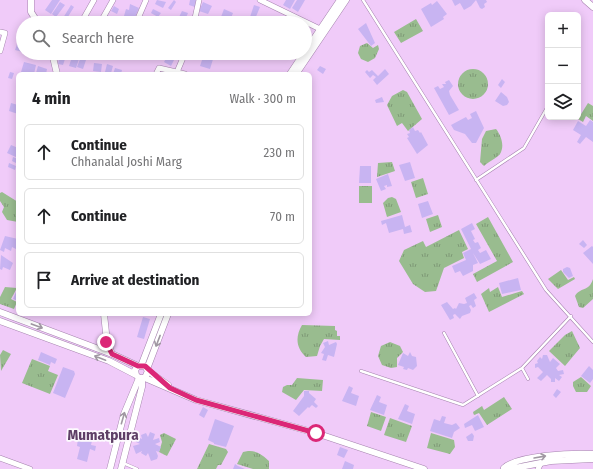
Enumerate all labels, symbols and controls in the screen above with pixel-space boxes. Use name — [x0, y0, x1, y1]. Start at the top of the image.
map controls — [545, 12, 581, 120]
button: + — [545, 12, 581, 48]
search box — [16, 16, 312, 60]
icon: search — [30, 27, 52, 49]
text: Search here — [62, 29, 134, 47]
button: − — [545, 48, 581, 84]
button: layers — [545, 84, 581, 120]
text: 4 min — [32, 88, 71, 109]
text: Walk · 300 m — [230, 91, 296, 106]
text: Continue — [71, 136, 127, 154]
icon: ahead — [33, 141, 55, 163]
text: 230 m — [264, 145, 295, 160]
text: Chhanalal Joshi Marg — [71, 154, 182, 169]
icon: ahead — [33, 205, 55, 227]
text: Continue — [71, 207, 127, 225]
text: 70 m — [270, 209, 295, 224]
icon: arrive — [33, 269, 55, 291]
text: Arrive at destination — [71, 271, 199, 289]
one-way arrow — [30, 322, 42, 330]
route end — [97, 333, 115, 351]
one-way arrow — [153, 335, 161, 347]
one-way arrow — [95, 354, 107, 362]
one-way arrow — [120, 411, 127, 424]
route start — [307, 424, 325, 442]
district label: Mumatpura — [67, 426, 139, 444]
one-way arrow — [533, 453, 546, 461]

